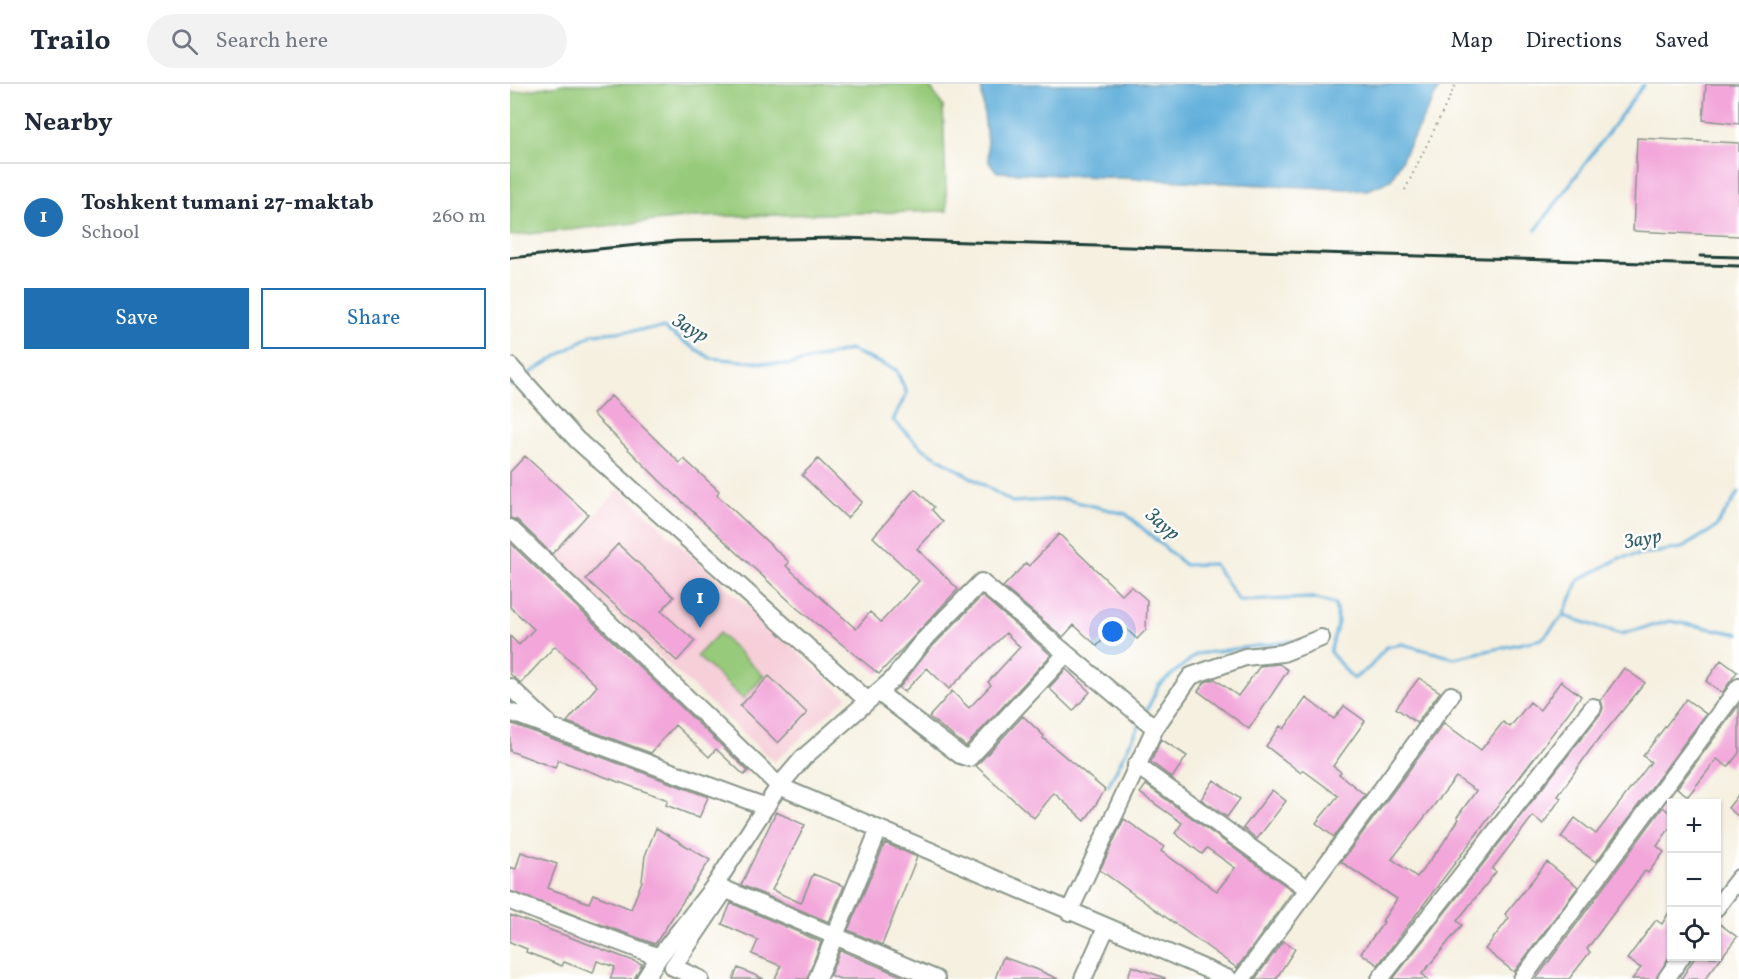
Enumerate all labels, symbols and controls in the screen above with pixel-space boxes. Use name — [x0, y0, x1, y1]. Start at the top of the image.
search box — [147, 14, 567, 68]
text: Trailo — [30, 22, 111, 61]
icon: search — [168, 25, 201, 58]
text: Search here — [216, 26, 328, 57]
text: Map — [1451, 27, 1493, 56]
text: Directions — [1526, 27, 1622, 56]
text: Saved — [1655, 27, 1709, 56]
text: Nearby — [24, 105, 113, 141]
text: Toshkent tumani 27-maktab — [81, 188, 374, 219]
text: 1 — [39, 203, 48, 231]
text: 260 m — [431, 203, 486, 231]
text: School — [81, 219, 139, 247]
button: Save — [24, 288, 249, 349]
button: Share — [261, 288, 486, 349]
water label: Заур — [666, 307, 714, 351]
water label: Заур — [1138, 502, 1186, 548]
water label: Заур — [1621, 523, 1664, 557]
pin: 1 — [680, 578, 720, 628]
your location — [1098, 617, 1127, 646]
map controls — [1667, 799, 1721, 961]
button: + — [1667, 799, 1721, 853]
button: − — [1667, 853, 1721, 907]
button: locate — [1667, 907, 1721, 961]

